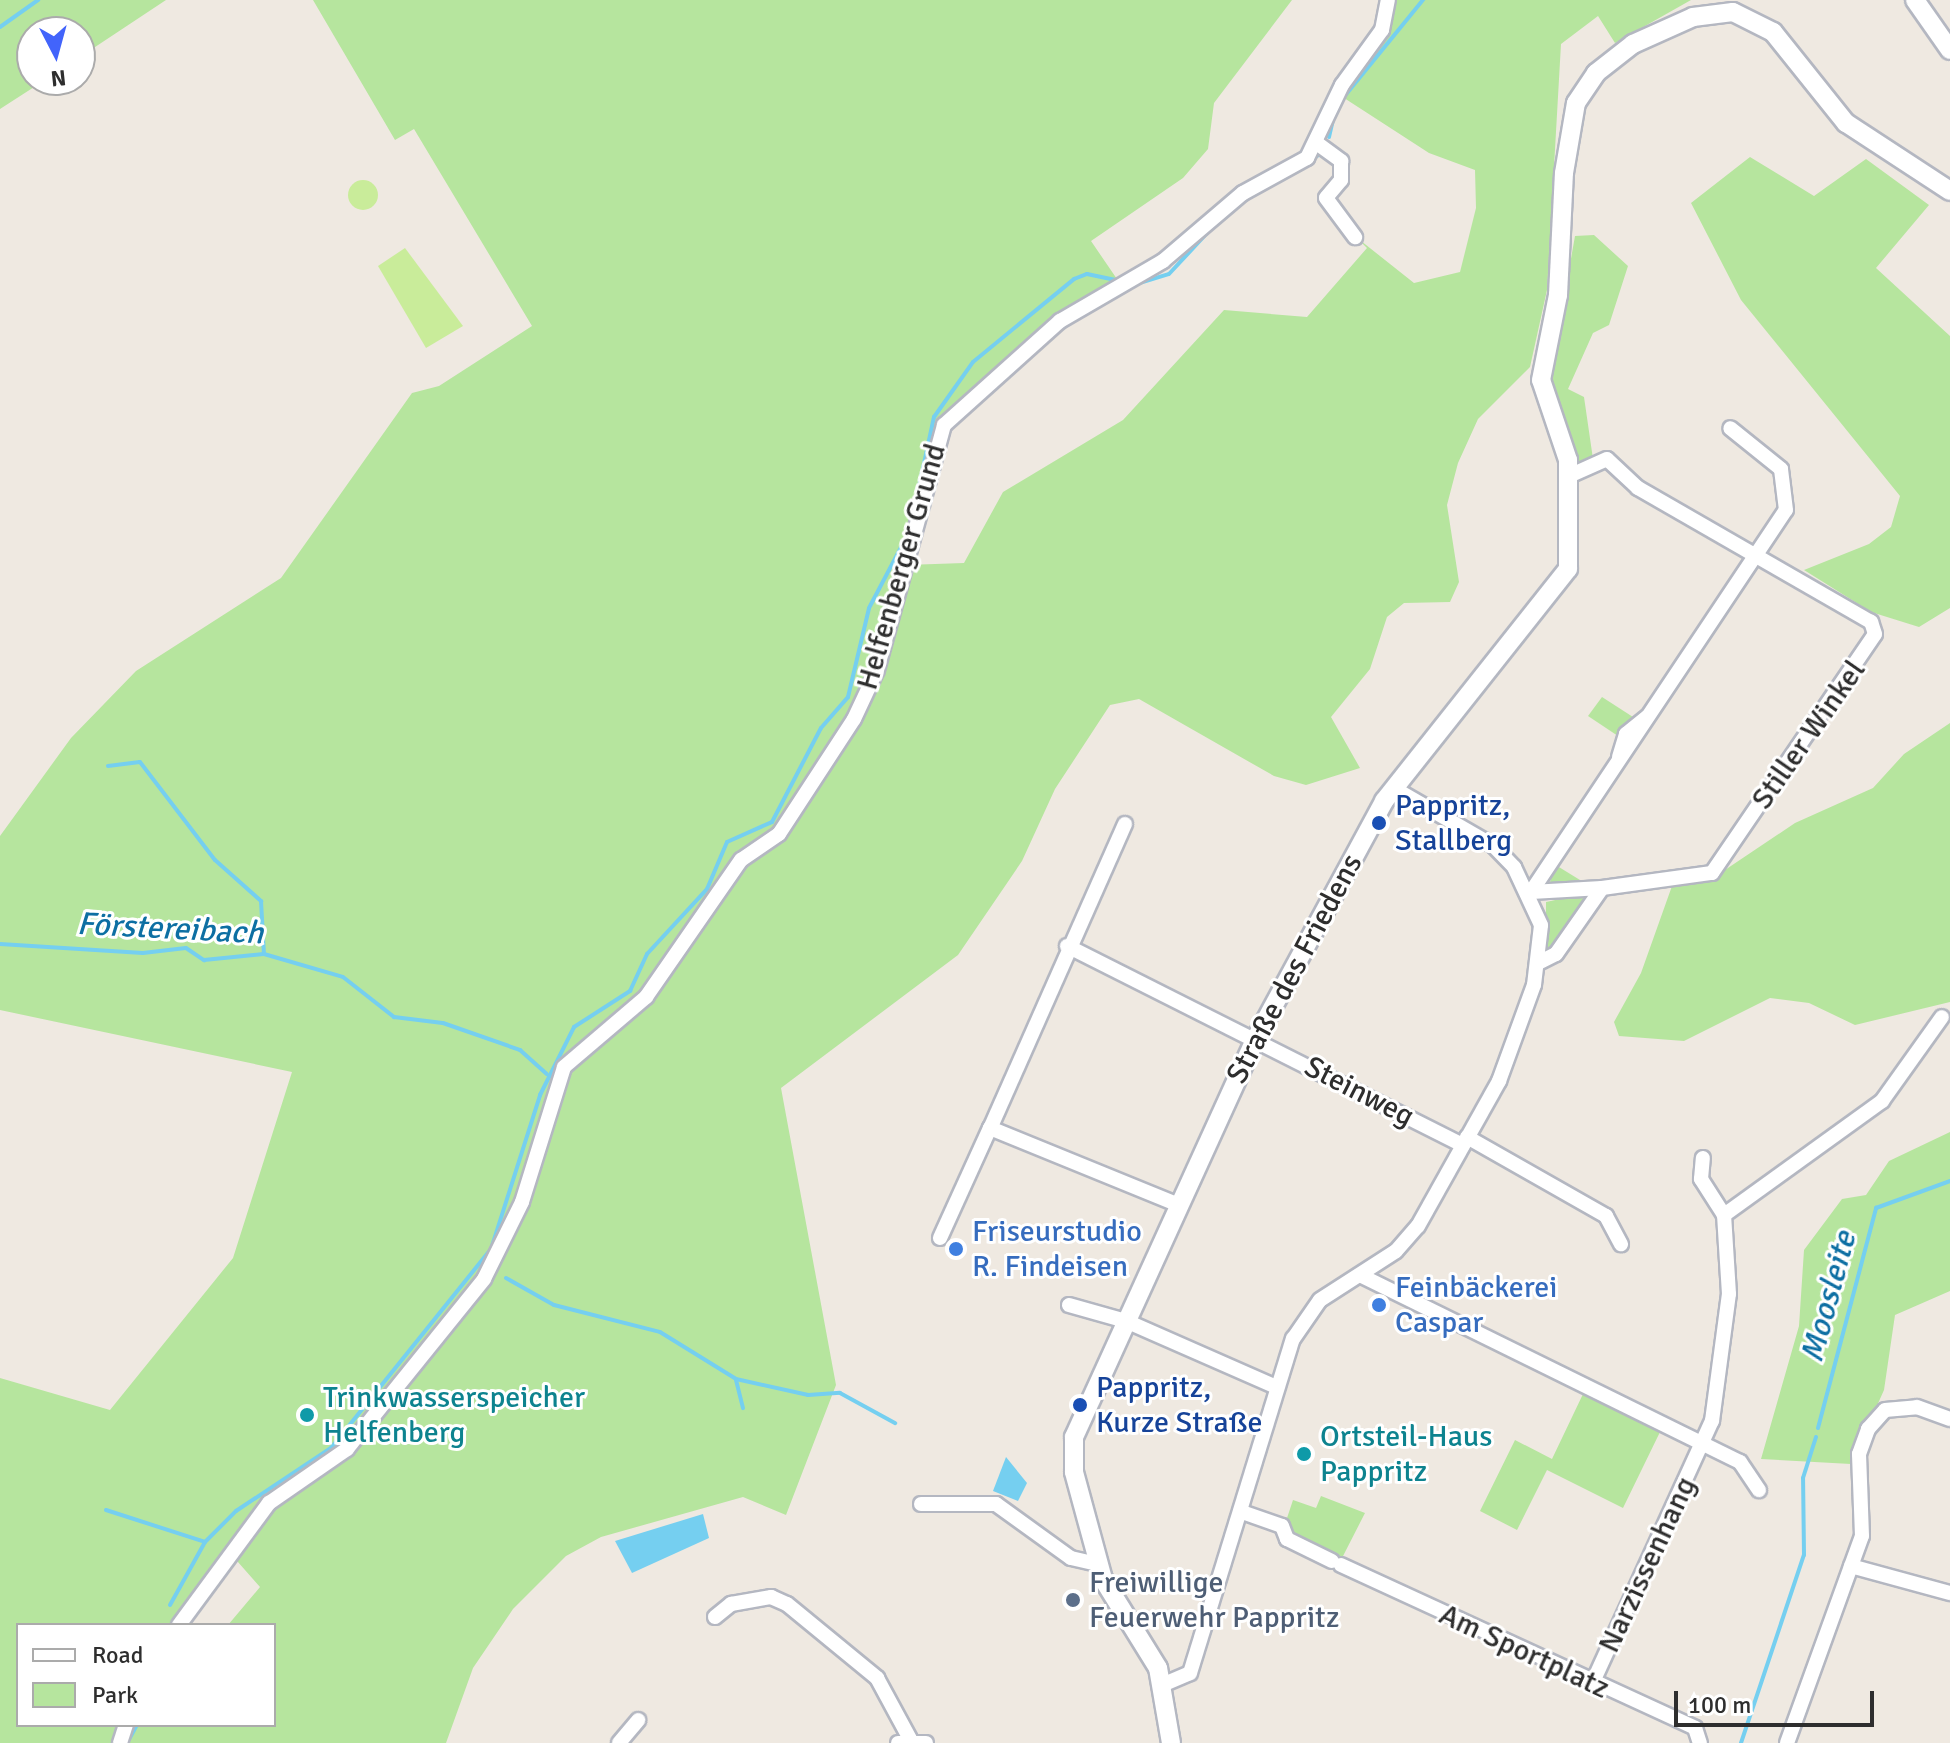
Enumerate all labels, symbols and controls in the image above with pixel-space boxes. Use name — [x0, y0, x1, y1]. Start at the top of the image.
north arrow — [16, 16, 96, 96]
text: N — [49, 64, 67, 93]
street label: Helfenberger Grund — [850, 440, 954, 694]
street label: Stiller Winkel — [1745, 654, 1873, 816]
place label: Pappritz, Stallberg — [1395, 788, 1512, 858]
marker: Pappritz, Stallberg — [1370, 814, 1388, 832]
street label: Straße des Friedens — [1219, 848, 1371, 1090]
water label: Förstereibach — [76, 905, 264, 953]
street label: Steinweg — [1298, 1049, 1420, 1135]
place label: Friseurstudio R. Findeisen — [972, 1214, 1142, 1284]
water label: Moosleite — [1793, 1227, 1865, 1367]
marker: Friseurstudio R. Findeisen — [947, 1240, 965, 1258]
place label: Feinbäckerei Caspar — [1395, 1270, 1557, 1340]
marker: Feinbäckerei Caspar — [1370, 1296, 1388, 1314]
place label: Pappritz, Kurze Straße — [1096, 1370, 1263, 1440]
place label: Trinkwasserspeicher Helfenberg — [323, 1380, 585, 1450]
marker: Pappritz, Kurze Straße — [1071, 1396, 1089, 1414]
marker: Trinkwasserspeicher Helfenberg — [298, 1406, 316, 1424]
place label: Ortsteil-Haus Pappritz — [1320, 1419, 1492, 1490]
marker: Ortsteil-Haus Pappritz — [1295, 1445, 1313, 1463]
street label: Narzissenhang — [1592, 1471, 1704, 1659]
place label: Freiwillige Feuerwehr Pappritz — [1089, 1565, 1339, 1636]
marker: Freiwillige Feuerwehr Pappritz — [1064, 1591, 1082, 1609]
street label: Am Sportplatz — [1433, 1597, 1615, 1707]
legend — [16, 1623, 276, 1727]
text: Road — [92, 1640, 143, 1670]
scale bar — [1678, 1675, 1878, 1725]
text: Park — [92, 1680, 138, 1710]
text: 100 m — [1688, 1690, 1751, 1720]

